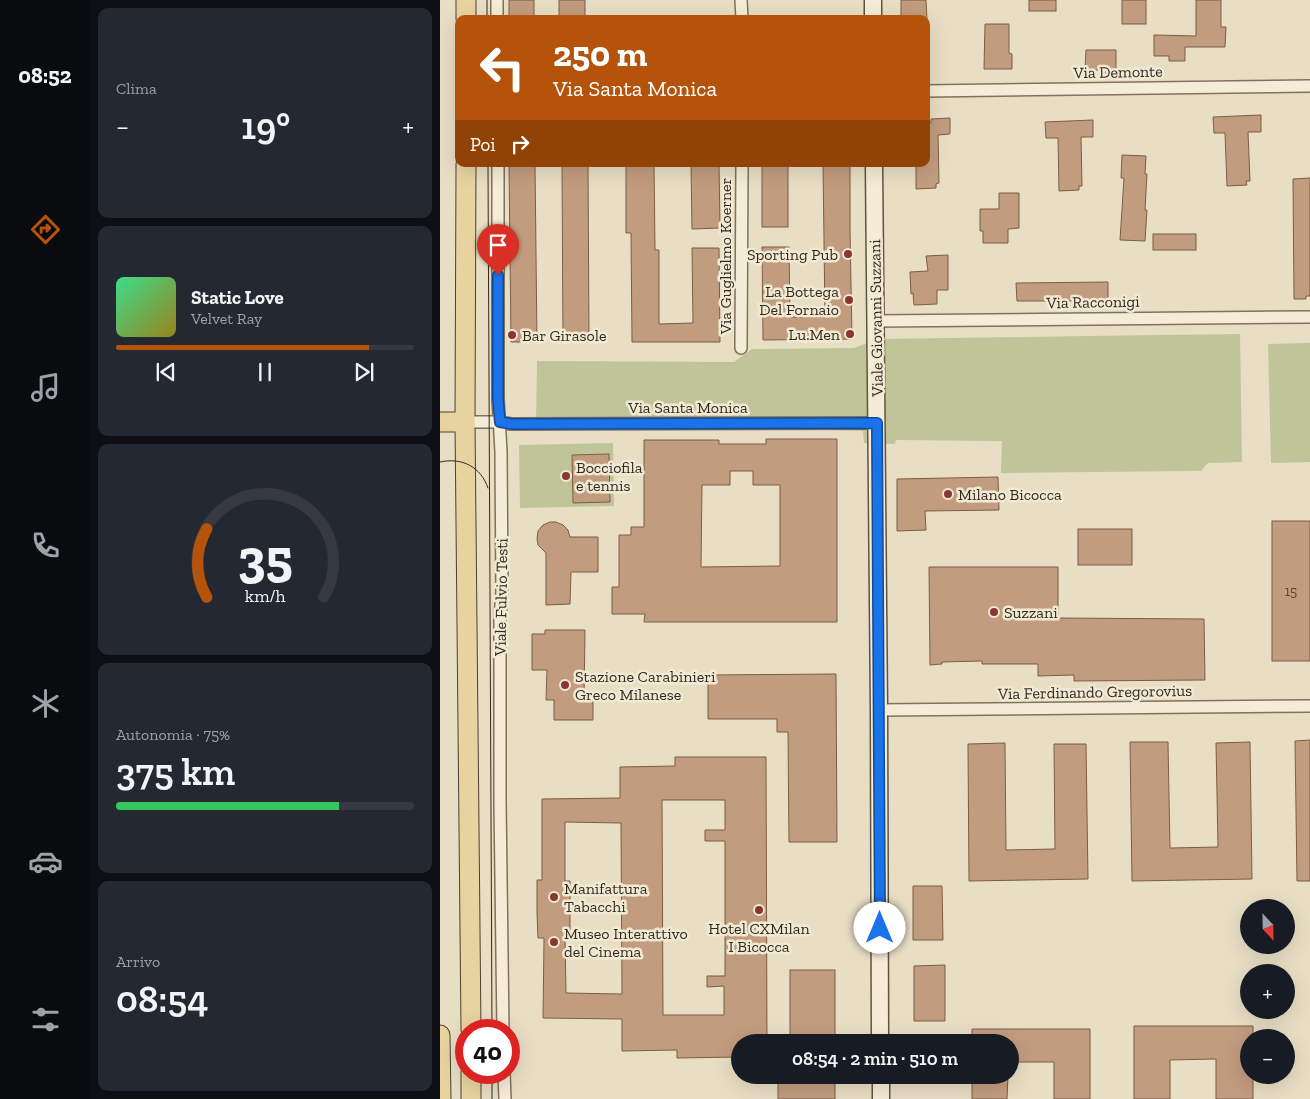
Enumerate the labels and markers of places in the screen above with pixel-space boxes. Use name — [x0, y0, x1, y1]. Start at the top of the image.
pin — [477, 224, 519, 275]
place label: Sporting Pub — [747, 245, 838, 264]
marker: Sporting Pub — [842, 248, 854, 260]
place label: La Bottega Del Fornaio — [759, 282, 839, 319]
marker: La Bottega Del Fornaio — [843, 294, 855, 306]
place label: Lu.Men — [789, 325, 841, 344]
place label: Bar Girasole — [522, 326, 606, 345]
marker: Lu.Men — [844, 328, 856, 340]
marker: Bar Girasole — [506, 329, 518, 341]
place label: Bocciofila e tennis — [576, 458, 643, 495]
marker: Bocciofila e tennis — [560, 470, 572, 482]
place label: Milano Bicocca — [958, 485, 1062, 504]
marker: Milano Bicocca — [942, 488, 954, 500]
place label: Suzzani — [1004, 603, 1058, 622]
marker: Suzzani — [988, 606, 1000, 618]
place label: Stazione Carabinieri Greco Milanese — [575, 667, 716, 704]
marker: Stazione Carabinieri Greco Milanese — [559, 679, 571, 691]
place label: Manifattura Tabacchi — [564, 879, 648, 916]
marker: Manifattura Tabacchi — [548, 891, 560, 903]
marker: Hotel CXMilan I Bicocca — [753, 904, 765, 916]
place label: Hotel CXMilan I Bicocca — [708, 919, 811, 956]
place label: Museo Interattivo del Cinema — [564, 924, 688, 961]
marker: Museo Interattivo del Cinema — [548, 936, 560, 948]

